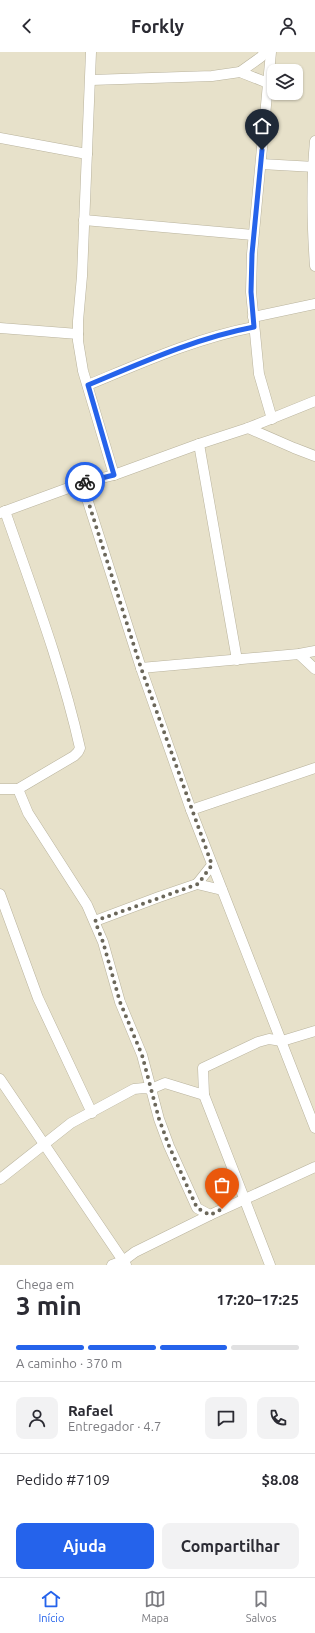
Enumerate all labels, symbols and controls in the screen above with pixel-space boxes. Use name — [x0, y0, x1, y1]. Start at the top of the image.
icon: back — [16, 15, 38, 37]
icon: person — [277, 15, 299, 37]
text: Forkly — [131, 16, 184, 36]
map controls — [267, 64, 303, 100]
button: layers — [267, 64, 303, 100]
pin — [245, 109, 279, 150]
icon: home — [251, 115, 273, 137]
courier — [65, 462, 105, 502]
icon: bike — [74, 471, 96, 493]
pin — [205, 1168, 239, 1209]
icon: bag — [211, 1174, 233, 1196]
text: Chega em — [16, 1277, 74, 1291]
text: 3 min — [16, 1291, 82, 1320]
text: 17:20–17:25 — [216, 1291, 299, 1308]
text: A caminho · 370 m — [16, 1356, 122, 1370]
button: person — [16, 1397, 58, 1439]
button: chat — [205, 1397, 247, 1439]
button: phone — [257, 1397, 299, 1439]
text: Rafael — [68, 1402, 113, 1419]
text: Entregador · 4.7 — [68, 1419, 161, 1433]
text: Pedido #7109 — [16, 1471, 110, 1488]
text: $8.08 — [261, 1471, 299, 1488]
button: Ajuda — [16, 1523, 154, 1569]
button: Compartilhar — [162, 1523, 299, 1569]
tab: Início — [38, 1588, 64, 1624]
tab: Mapa — [141, 1588, 169, 1624]
tab: Salvos — [246, 1588, 277, 1624]

